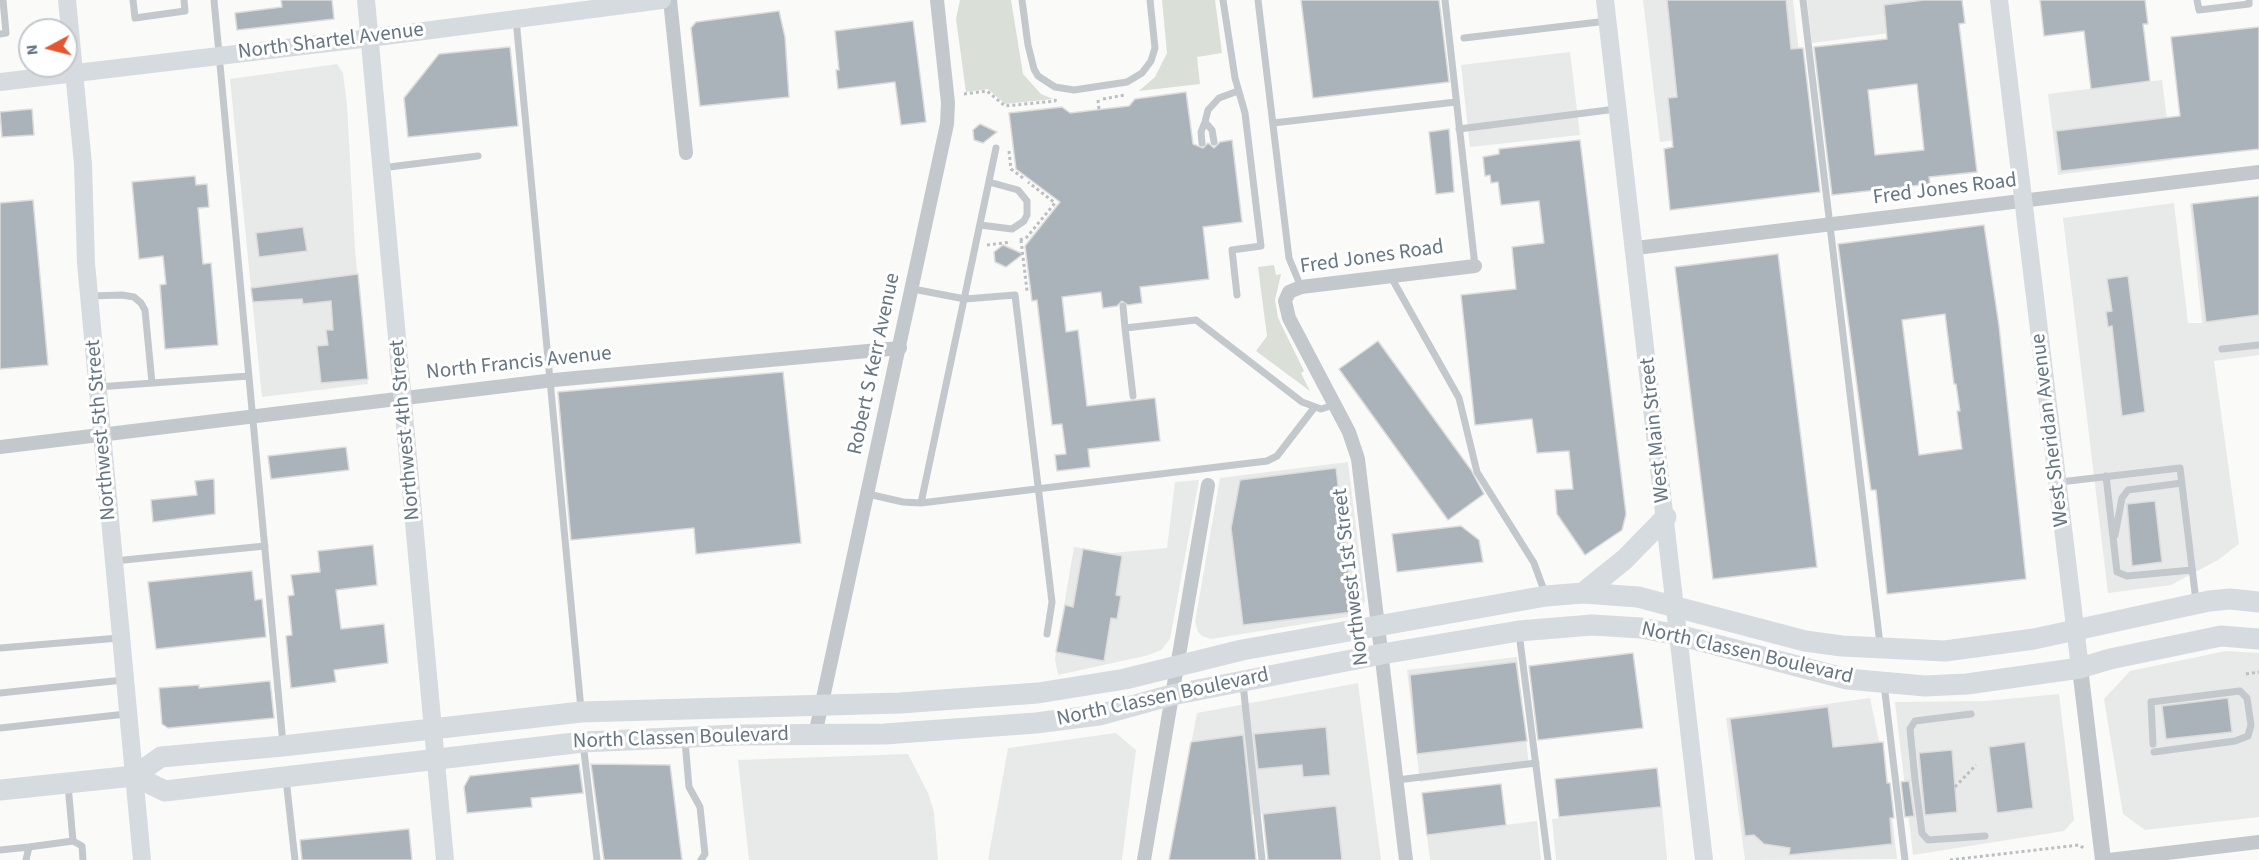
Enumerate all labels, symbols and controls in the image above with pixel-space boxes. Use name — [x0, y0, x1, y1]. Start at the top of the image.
north arrow — [18, 18, 78, 78]
street label: North Shartel Avenue — [237, 18, 425, 66]
text: N — [21, 43, 44, 57]
street label: Fred Jones Road — [1872, 169, 2018, 211]
street label: Fred Jones Road — [1299, 235, 1445, 281]
street label: Robert S Kerr Avenue — [843, 271, 907, 457]
street label: West Sheridan Avenue — [2027, 332, 2075, 528]
street label: Northwest 5th Street — [82, 338, 122, 522]
street label: Northwest 4th Street — [386, 338, 426, 522]
street label: North Francis Avenue — [425, 342, 613, 386]
street label: West Main Street — [1636, 356, 1676, 504]
street label: Northwest 1st Street — [1329, 487, 1375, 667]
street label: North Classen Boulevard — [1639, 617, 1855, 691]
street label: North Classen Boulevard — [1055, 663, 1271, 733]
street label: North Classen Boulevard — [572, 723, 790, 755]

